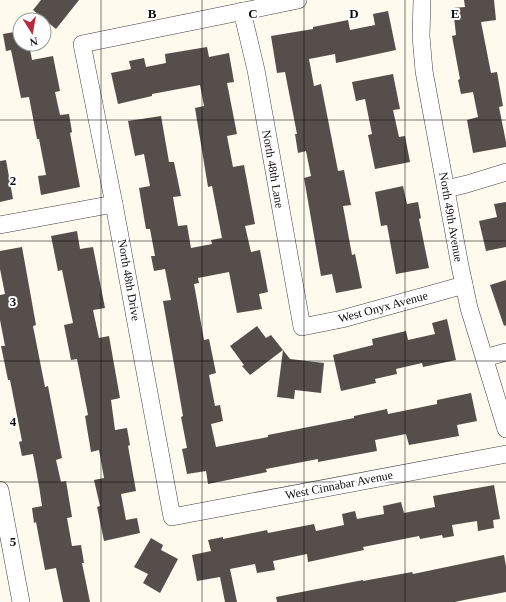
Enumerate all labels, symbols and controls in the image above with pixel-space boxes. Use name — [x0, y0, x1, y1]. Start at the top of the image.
text: B — [148, 6, 157, 21]
text: C — [248, 6, 258, 21]
text: D — [349, 6, 359, 21]
text: E — [451, 6, 459, 21]
north arrow — [12, 12, 52, 52]
text: N — [29, 35, 39, 48]
street label: North 48th Lane — [259, 129, 287, 209]
street label: North 49th Avenue — [436, 171, 466, 263]
text: 2 — [10, 173, 16, 188]
street label: North 48th Drive — [115, 238, 143, 322]
street label: West Onyx Avenue — [337, 288, 429, 326]
text: 3 — [10, 294, 17, 309]
text: 4 — [10, 414, 17, 429]
street label: West Cinnabar Avenue — [284, 468, 394, 502]
text: 5 — [10, 534, 17, 549]

